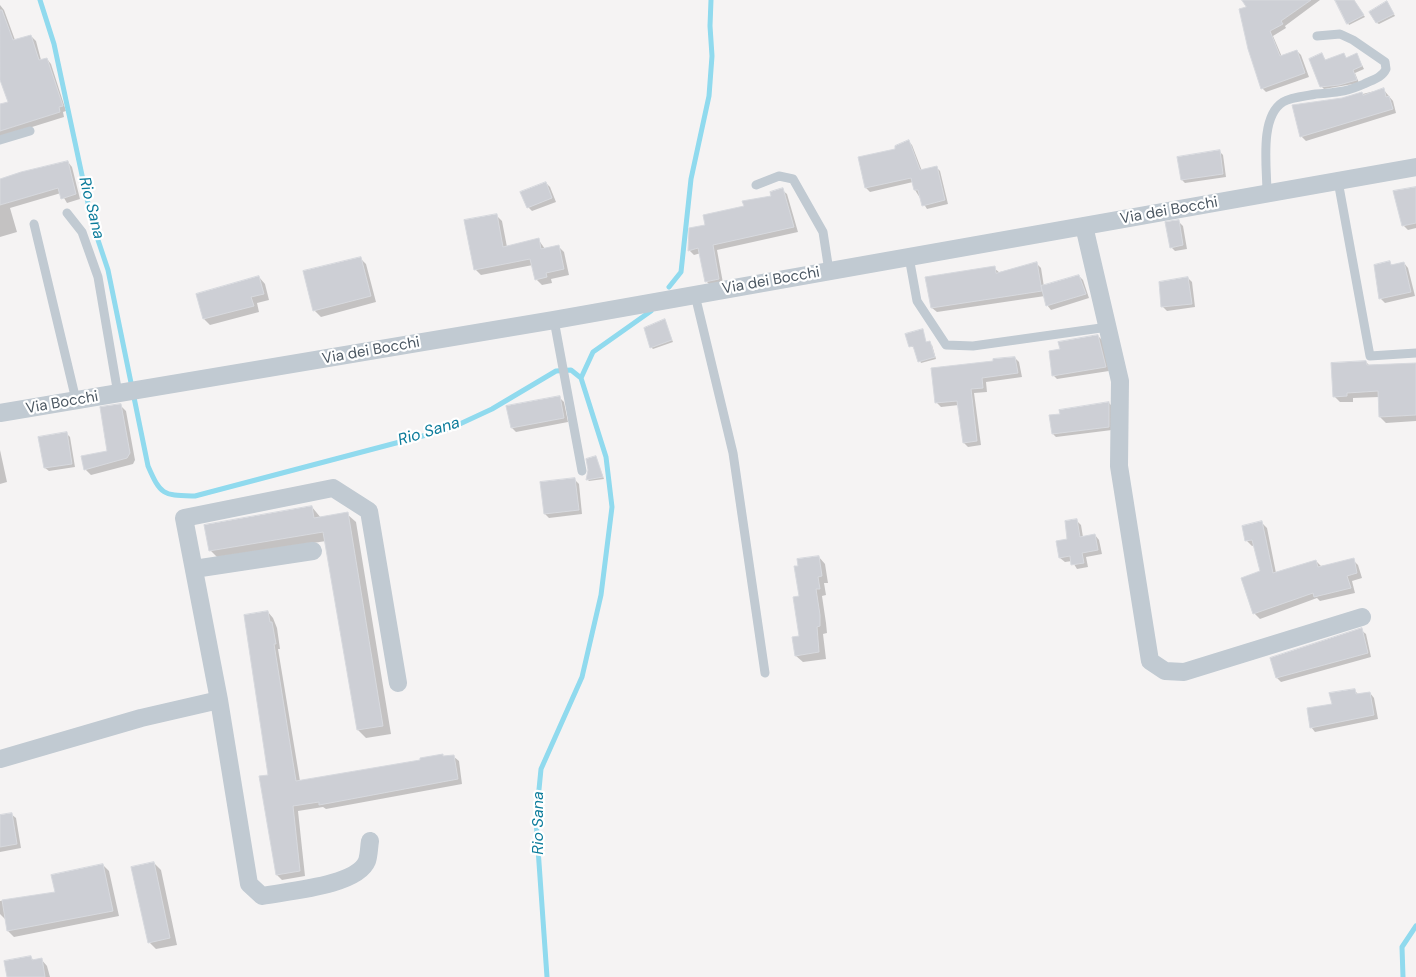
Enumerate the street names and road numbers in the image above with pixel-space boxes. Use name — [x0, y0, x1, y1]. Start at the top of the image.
street label: Via dei Bocchi — [1119, 194, 1219, 228]
street label: Via dei Bocchi — [721, 264, 821, 298]
street label: Via dei Bocchi — [321, 334, 421, 368]
street label: Via Bocchi — [24, 388, 100, 418]

